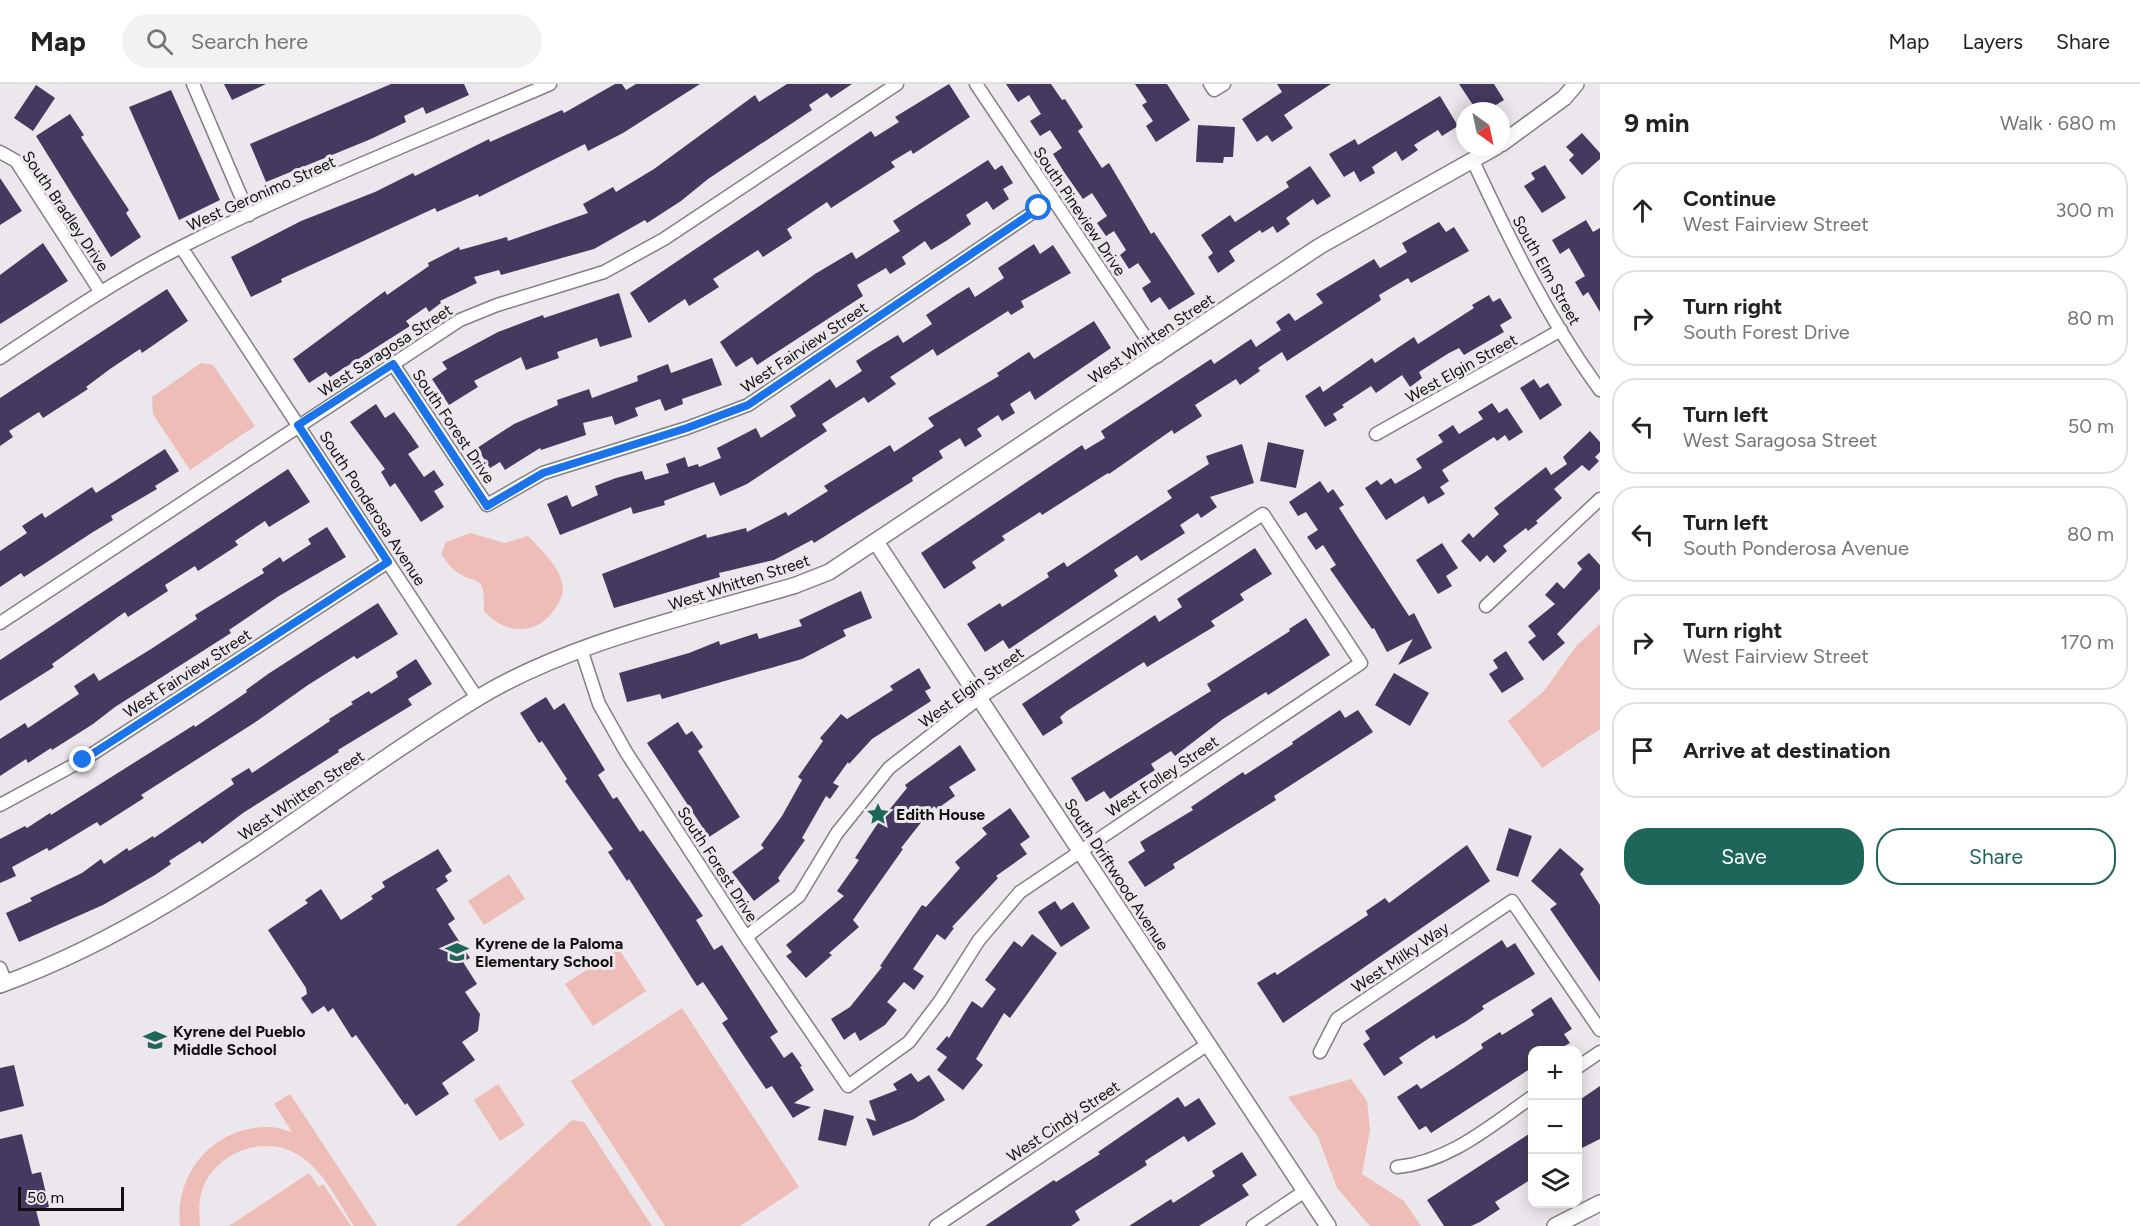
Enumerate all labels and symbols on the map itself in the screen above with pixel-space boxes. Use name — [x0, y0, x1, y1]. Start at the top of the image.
north arrow — [1456, 102, 1510, 156]
street label: South Pineview Drive — [1029, 143, 1130, 280]
street label: South Bradley Drive — [18, 147, 113, 275]
street label: West Geronimo Street — [184, 152, 339, 235]
route start — [1025, 194, 1051, 220]
street label: South Elm Street — [1509, 212, 1585, 328]
street label: West Whitten Street — [1085, 289, 1218, 387]
street label: West Fairview Street — [737, 298, 871, 397]
street label: West Saragosa Street — [315, 300, 456, 401]
street label: West Elgin Street — [1402, 330, 1520, 407]
street label: South Forest Drive — [408, 366, 499, 487]
street label: South Ponderosa Avenue — [315, 427, 430, 589]
street label: West Whitten Street — [666, 551, 812, 614]
street label: West Fairview Street — [120, 625, 255, 722]
street label: West Elgin Street — [915, 643, 1027, 732]
street label: West Folley Street — [1102, 732, 1222, 821]
route end — [69, 746, 95, 772]
street label: West Whitten Street — [235, 746, 368, 844]
street label: South Driftwood Avenue — [1060, 795, 1173, 954]
place icon: Edith House — [865, 801, 891, 827]
street label: South Forest Drive — [673, 803, 762, 926]
place label: Edith House — [896, 805, 985, 824]
street label: West Milky Way — [1348, 918, 1453, 997]
place label: Kyrene de la Paloma Elementary School — [475, 934, 623, 971]
school or university icon: Kyrene de la Paloma Elementary School — [444, 939, 470, 965]
place label: Kyrene del Pueblo Middle School — [173, 1022, 306, 1059]
school or university icon: Kyrene del Pueblo Middle School — [142, 1027, 168, 1053]
street label: West Cindy Street — [1003, 1077, 1123, 1166]
scale bar — [18, 1184, 124, 1212]

